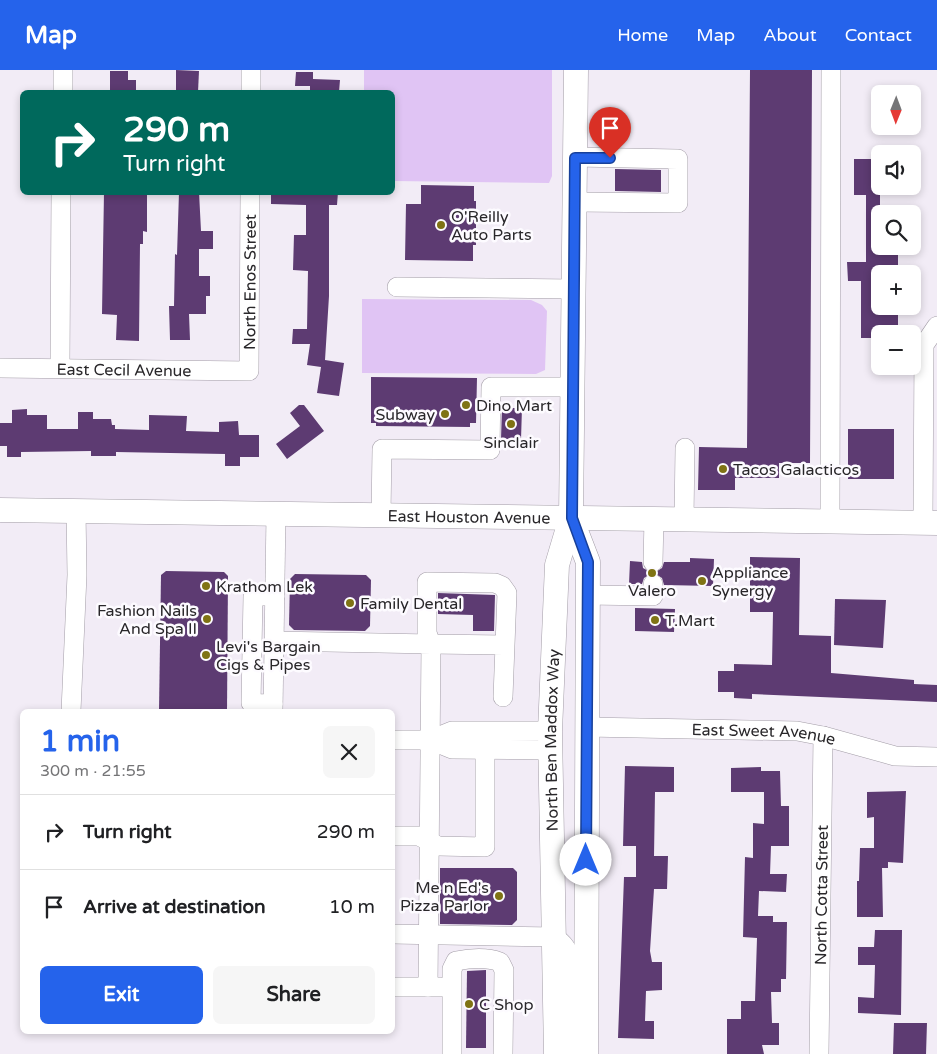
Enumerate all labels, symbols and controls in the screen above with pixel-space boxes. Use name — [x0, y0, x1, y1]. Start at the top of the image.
text: Map — [25, 21, 77, 50]
text: Home — [617, 24, 668, 46]
text: Map — [696, 24, 735, 46]
text: About — [763, 24, 817, 46]
text: Contact — [845, 24, 912, 46]
north arrow — [871, 85, 921, 135]
map controls — [871, 85, 921, 375]
pin — [589, 107, 631, 158]
text: 290 m — [123, 109, 230, 151]
icon: right — [40, 110, 105, 175]
icon: arrive — [596, 114, 624, 142]
button: sound — [871, 145, 921, 195]
text: Turn right — [123, 151, 225, 177]
button: search — [871, 205, 921, 255]
place label: O'Reilly Auto Parts — [451, 207, 532, 245]
street label: North Enos Street — [240, 214, 261, 350]
marker: O'Reilly Auto Parts — [435, 219, 447, 231]
button: + — [871, 265, 921, 315]
button: − — [871, 325, 921, 375]
street label: East Cecil Avenue — [56, 360, 192, 381]
place label: Dino Mart — [476, 396, 552, 416]
marker: Dino Mart — [460, 399, 472, 411]
place label: Subway — [376, 405, 435, 425]
marker: Subway — [439, 408, 451, 420]
marker: Sinclair — [505, 418, 517, 430]
place label: Sinclair — [483, 433, 539, 453]
place label: Tacos Galacticos — [733, 460, 859, 480]
marker: Tacos Galacticos — [717, 463, 729, 475]
street label: East Houston Avenue — [387, 506, 551, 529]
place label: Appliance Synergy — [712, 563, 788, 601]
marker: Valero — [646, 567, 658, 579]
marker: Appliance Synergy — [696, 575, 708, 587]
place label: Krathom Lek — [216, 577, 313, 597]
marker: Krathom Lek — [200, 580, 212, 592]
place label: Valero — [628, 581, 676, 601]
place label: Family Dental — [360, 594, 462, 614]
marker: Family Dental — [344, 597, 356, 609]
place label: Fashion Nails And Spa II — [97, 601, 197, 639]
place label: T.Mart — [665, 611, 715, 631]
marker: Fashion Nails And Spa II — [201, 613, 213, 625]
marker: T.Mart — [649, 614, 661, 626]
place label: Levi's Bargain Cigs & Pipes — [216, 637, 321, 675]
street label: North Ben Maddox Way — [541, 648, 564, 832]
marker: Levi's Bargain Cigs & Pipes — [200, 649, 212, 661]
street label: East Sweet Avenue — [691, 720, 838, 750]
text: 1 min — [40, 723, 120, 760]
button: close — [323, 726, 375, 778]
text: 300 m · 21:55 — [40, 761, 146, 781]
icon: right — [40, 818, 68, 846]
text: Turn right — [83, 821, 171, 843]
text: 290 m — [317, 821, 375, 843]
street label: North Cotta Street — [811, 825, 833, 965]
position arrow — [559, 833, 611, 885]
place label: Me n Ed's Pizza Parlor — [400, 878, 490, 916]
marker: Me n Ed's Pizza Parlor — [493, 890, 505, 902]
icon: arrive — [40, 893, 68, 921]
text: Arrive at destination — [83, 896, 266, 918]
text: 10 m — [329, 896, 375, 918]
button: Exit — [40, 966, 203, 1024]
button: Share — [213, 966, 375, 1024]
place label: C Shop — [479, 995, 534, 1015]
marker: C Shop — [463, 998, 475, 1010]

